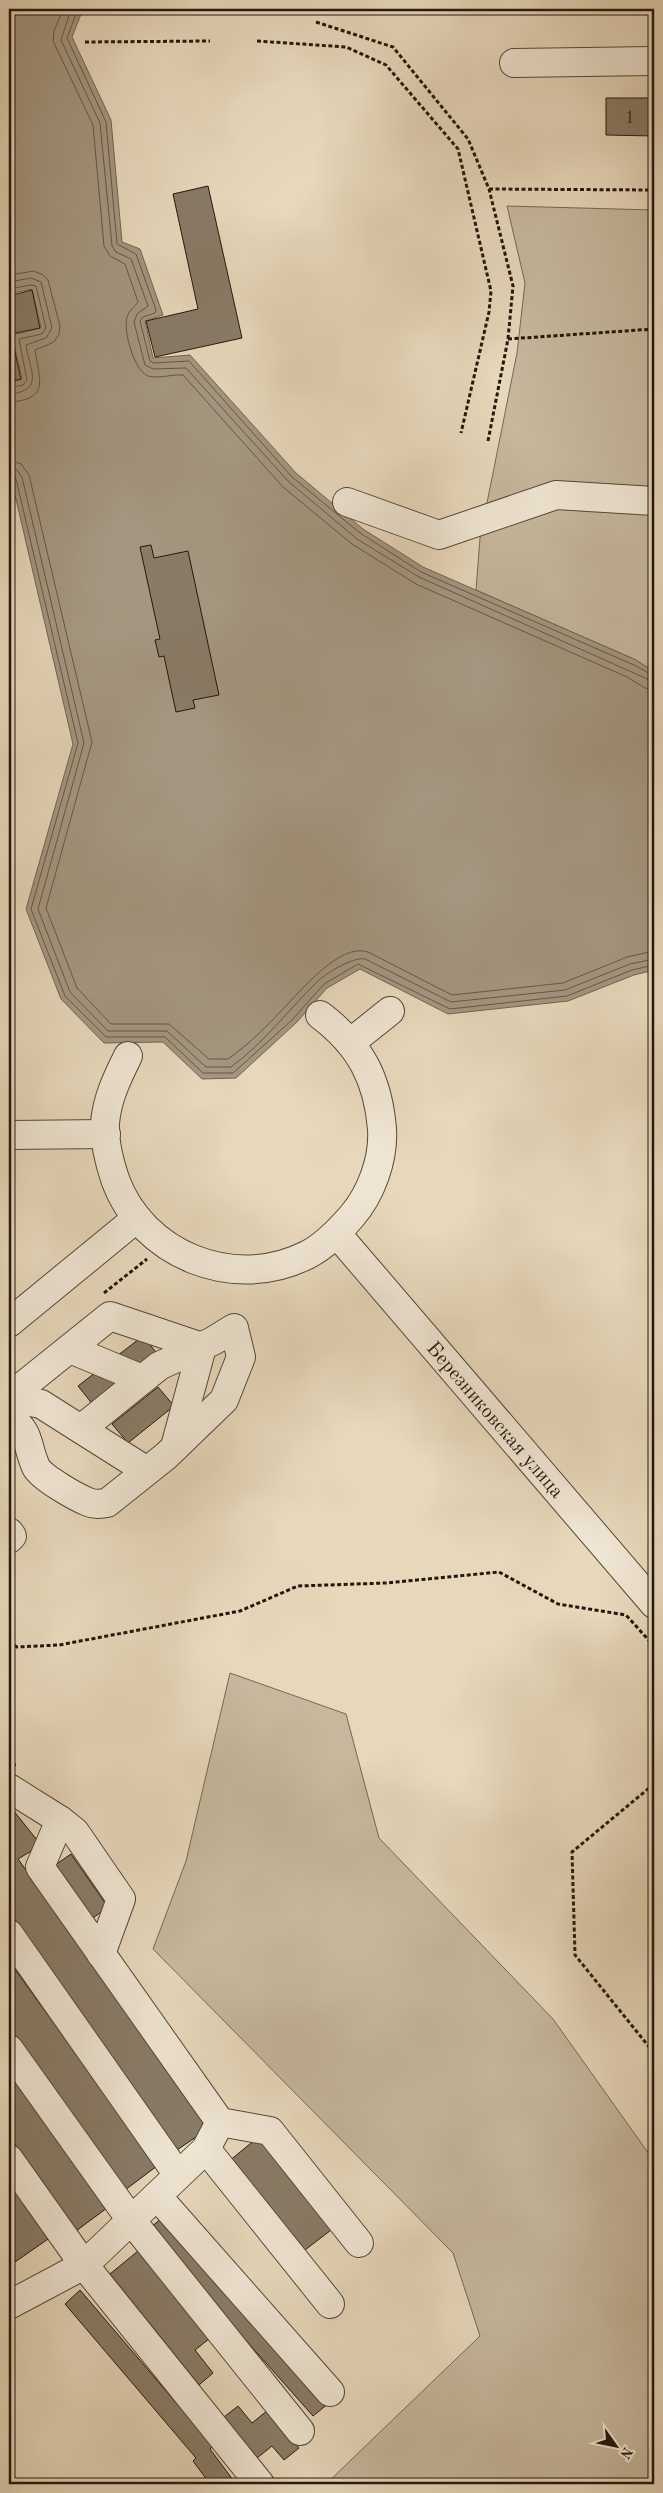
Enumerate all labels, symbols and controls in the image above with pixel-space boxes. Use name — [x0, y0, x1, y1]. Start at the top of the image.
house number: 1 — [625, 109, 635, 127]
street label: Березниковская улица — [422, 1339, 567, 1503]
north arrow — [590, 2420, 640, 2470]
text: N — [617, 2444, 635, 2461]

